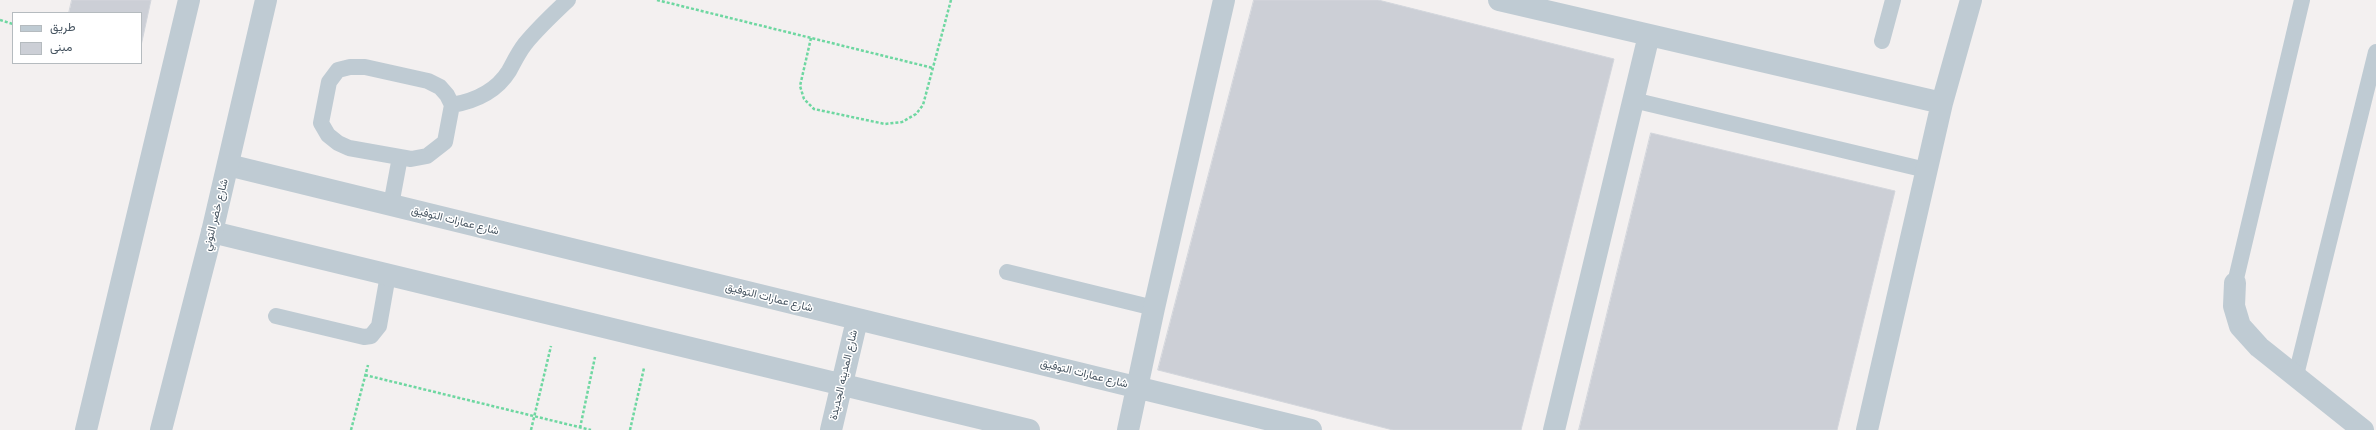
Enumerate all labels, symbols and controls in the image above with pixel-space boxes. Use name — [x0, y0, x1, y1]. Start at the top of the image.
legend — [12, 12, 142, 64]
text: طريق — [50, 20, 75, 34]
text: مبنى — [50, 40, 72, 54]
street label: شارع خضر التوني — [201, 178, 231, 252]
street label: شارع عمارات التوفيق — [410, 204, 500, 238]
street label: شارع عمارات التوفيق — [724, 281, 814, 315]
street label: شارع المدينه الجديدة — [827, 329, 861, 421]
street label: شارع عمارات التوفيق — [1039, 357, 1129, 391]

